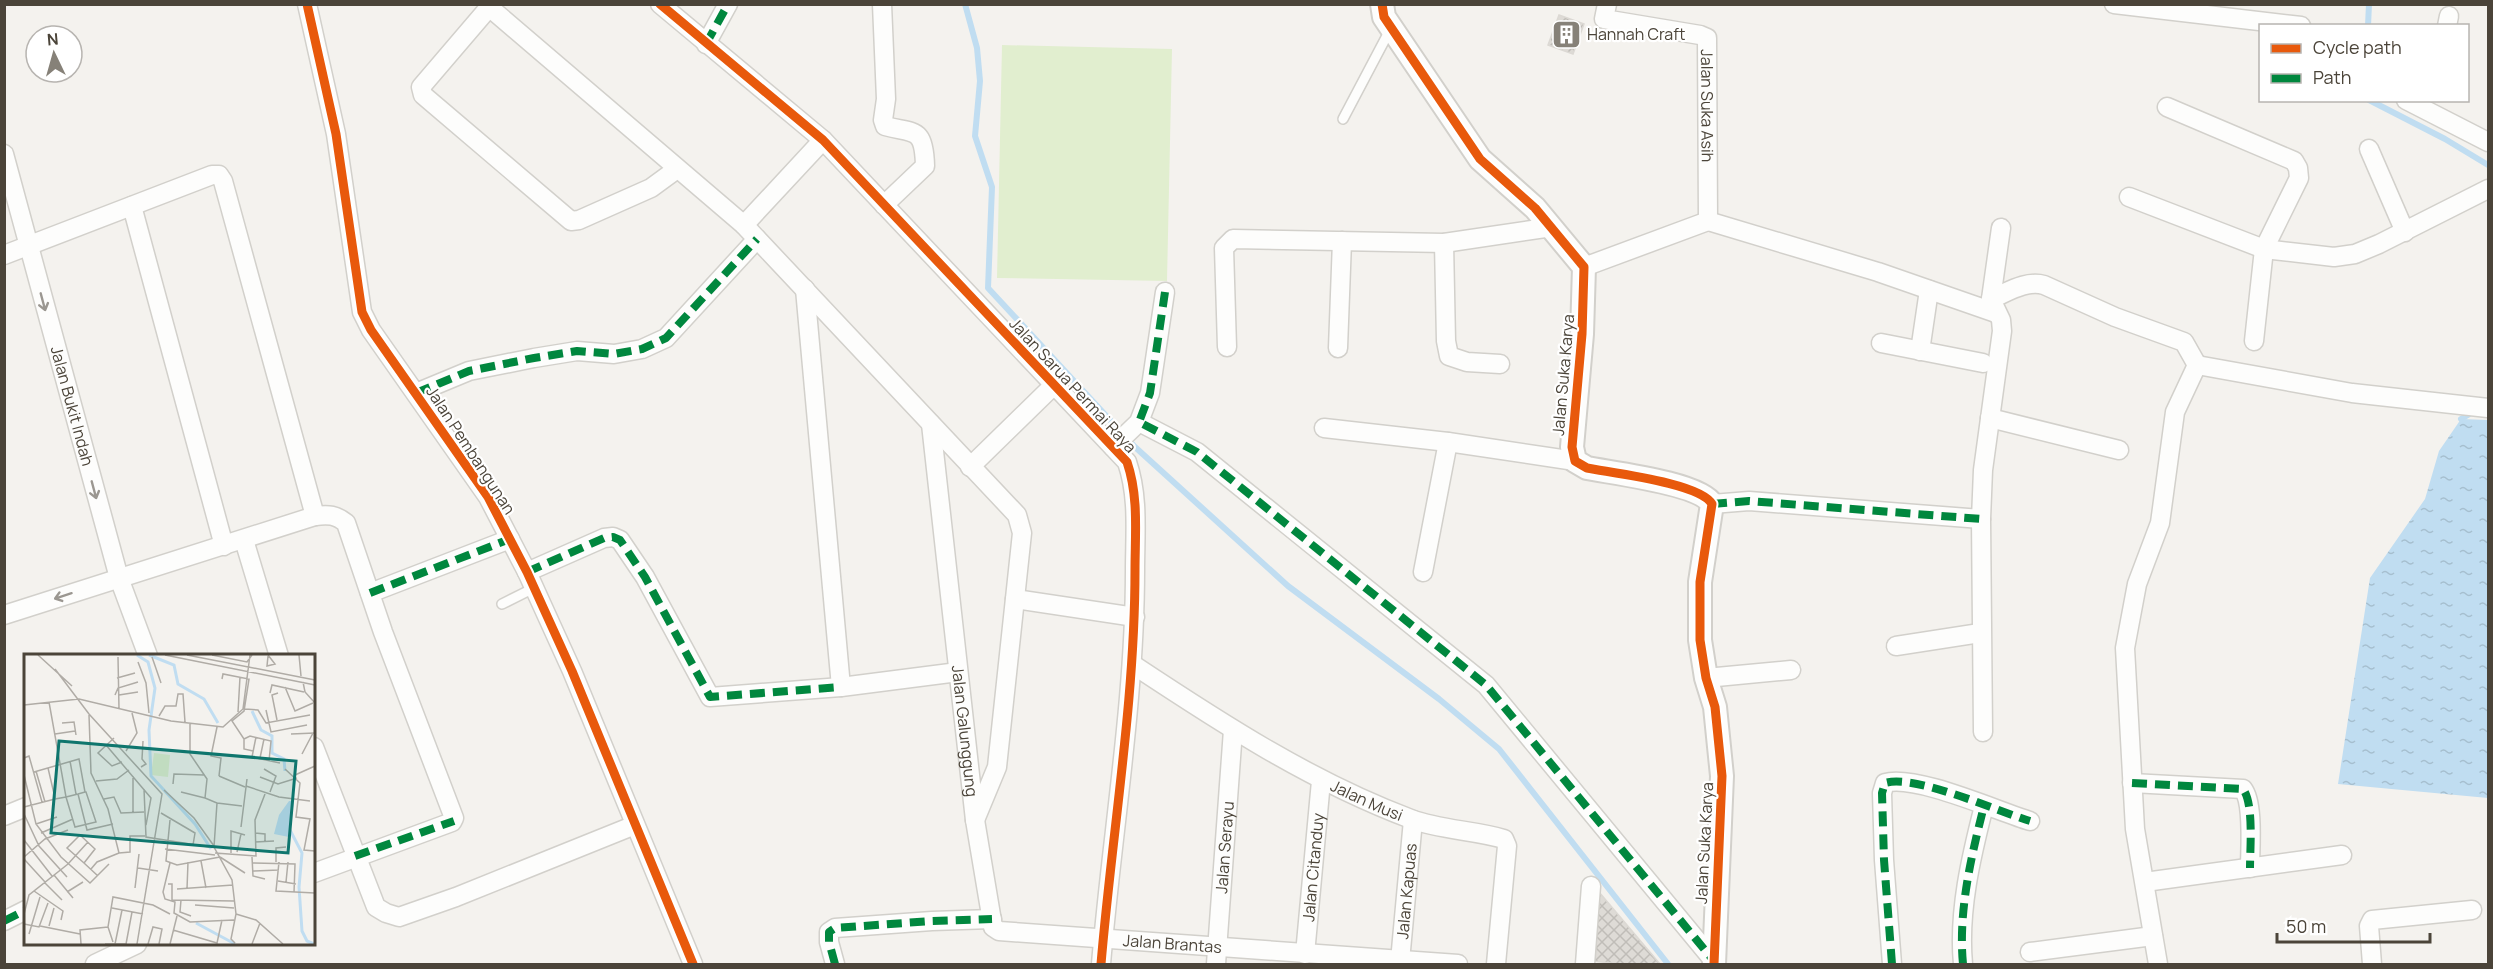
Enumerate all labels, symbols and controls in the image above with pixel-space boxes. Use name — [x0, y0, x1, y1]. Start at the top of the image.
building icon: Hannah Craft — [1550, 18, 1582, 50]
place label: Hannah Craft — [1587, 23, 1685, 45]
north arrow — [24, 24, 84, 84]
legend — [2259, 24, 2469, 102]
text: N — [46, 28, 59, 51]
text: Cycle path — [2313, 35, 2402, 59]
street label: Jalan Suka Asih — [1696, 49, 1719, 162]
text: Path — [2313, 65, 2351, 89]
one-way arrow — [38, 292, 50, 311]
street label: Jalan Sarua Permai Raya — [1004, 313, 1142, 457]
street label: Jalan Suka Karya — [1547, 313, 1579, 437]
street label: Jalan Bukit Indah — [46, 343, 99, 468]
street label: Jalan Pembangunan — [421, 382, 521, 518]
one-way arrow — [89, 480, 101, 499]
one-way arrow — [54, 592, 73, 603]
inset map — [24, 654, 315, 945]
street label: Jalan Galunggung — [947, 664, 983, 798]
street label: Jalan Musi — [1327, 775, 1406, 826]
street label: Jalan Suka Karya — [1690, 781, 1718, 905]
street label: Jalan Serayu — [1210, 800, 1239, 894]
street label: Jalan Citanduy — [1297, 811, 1329, 923]
street label: Jalan Kapuas — [1391, 842, 1422, 940]
scale bar — [2277, 906, 2430, 944]
text: 50 m — [2286, 914, 2326, 938]
street label: Jalan Brantas — [1122, 929, 1223, 958]

